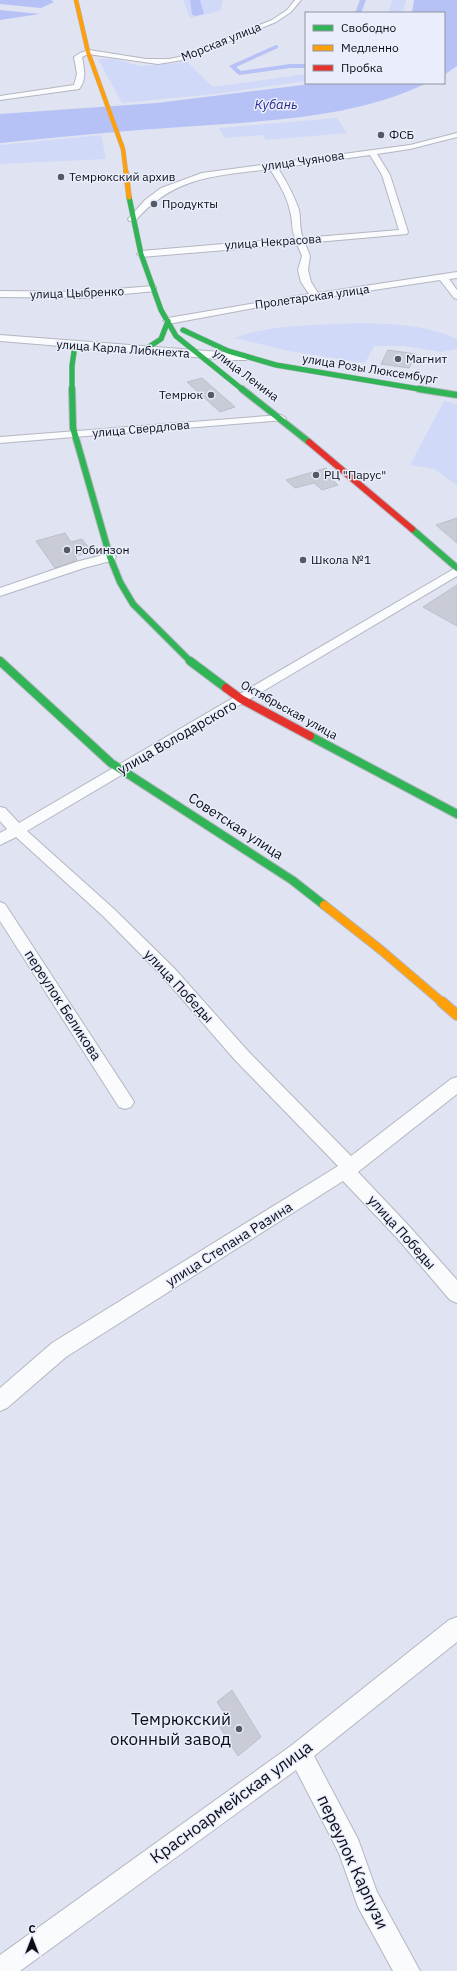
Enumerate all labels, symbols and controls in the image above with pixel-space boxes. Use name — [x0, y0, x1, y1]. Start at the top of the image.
legend — [305, 12, 445, 84]
street label: Морская улица — [179, 18, 264, 64]
text: Свободно — [341, 20, 397, 35]
text: Медленно — [341, 40, 399, 55]
text: Пробка — [341, 60, 383, 75]
water label: Кубань — [255, 96, 297, 113]
place label: ФСБ — [389, 127, 414, 142]
marker: ФСБ — [376, 130, 386, 140]
street label: улица Чуянова — [261, 147, 346, 174]
place label: Темрюкский архив — [69, 169, 175, 184]
marker: Темрюкский архив — [56, 172, 66, 182]
place label: Продукты — [162, 196, 218, 211]
marker: Продукты — [149, 199, 159, 209]
street label: улица Некрасова — [224, 231, 322, 252]
street label: Пролетарская улица — [254, 281, 371, 312]
street label: улица Цыбренко — [30, 283, 125, 302]
street label: улица Карла Либкнехта — [56, 336, 191, 361]
street label: улица Ленина — [210, 345, 283, 405]
street label: улица Розы Люксембург — [301, 350, 439, 387]
place label: Магнит — [406, 351, 447, 366]
marker: Магнит — [393, 354, 403, 364]
place label: Темрюк — [159, 387, 203, 402]
marker: Темрюк — [206, 390, 216, 400]
street label: улица Свердлова — [92, 417, 191, 440]
place label: РЦ "Парус" — [324, 467, 386, 482]
marker: РЦ "Парус" — [311, 470, 321, 480]
place label: Робинзон — [75, 542, 129, 557]
marker: Робинзон — [62, 545, 72, 555]
place label: Школа №1 — [311, 552, 371, 567]
marker: Школа №1 — [298, 555, 308, 565]
street label: Октябрьская улица — [238, 677, 341, 743]
street label: улица Володарского — [114, 695, 240, 778]
street label: Советская улица — [185, 789, 287, 864]
street label: переулок Беликова — [21, 946, 106, 1064]
street label: улица Победы — [140, 946, 218, 1026]
street label: улица Победы — [364, 1191, 440, 1273]
street label: улица Степана Разина — [162, 1197, 296, 1290]
place label: Темрюкский оконный завод — [110, 1708, 231, 1750]
marker: Темрюкский оконный завод — [234, 1724, 244, 1734]
street label: Красноармейская улица — [146, 1736, 316, 1868]
street label: переулок Карпузи — [312, 1791, 394, 1933]
north arrow — [12, 1919, 52, 1959]
text: С — [28, 1922, 36, 1936]

